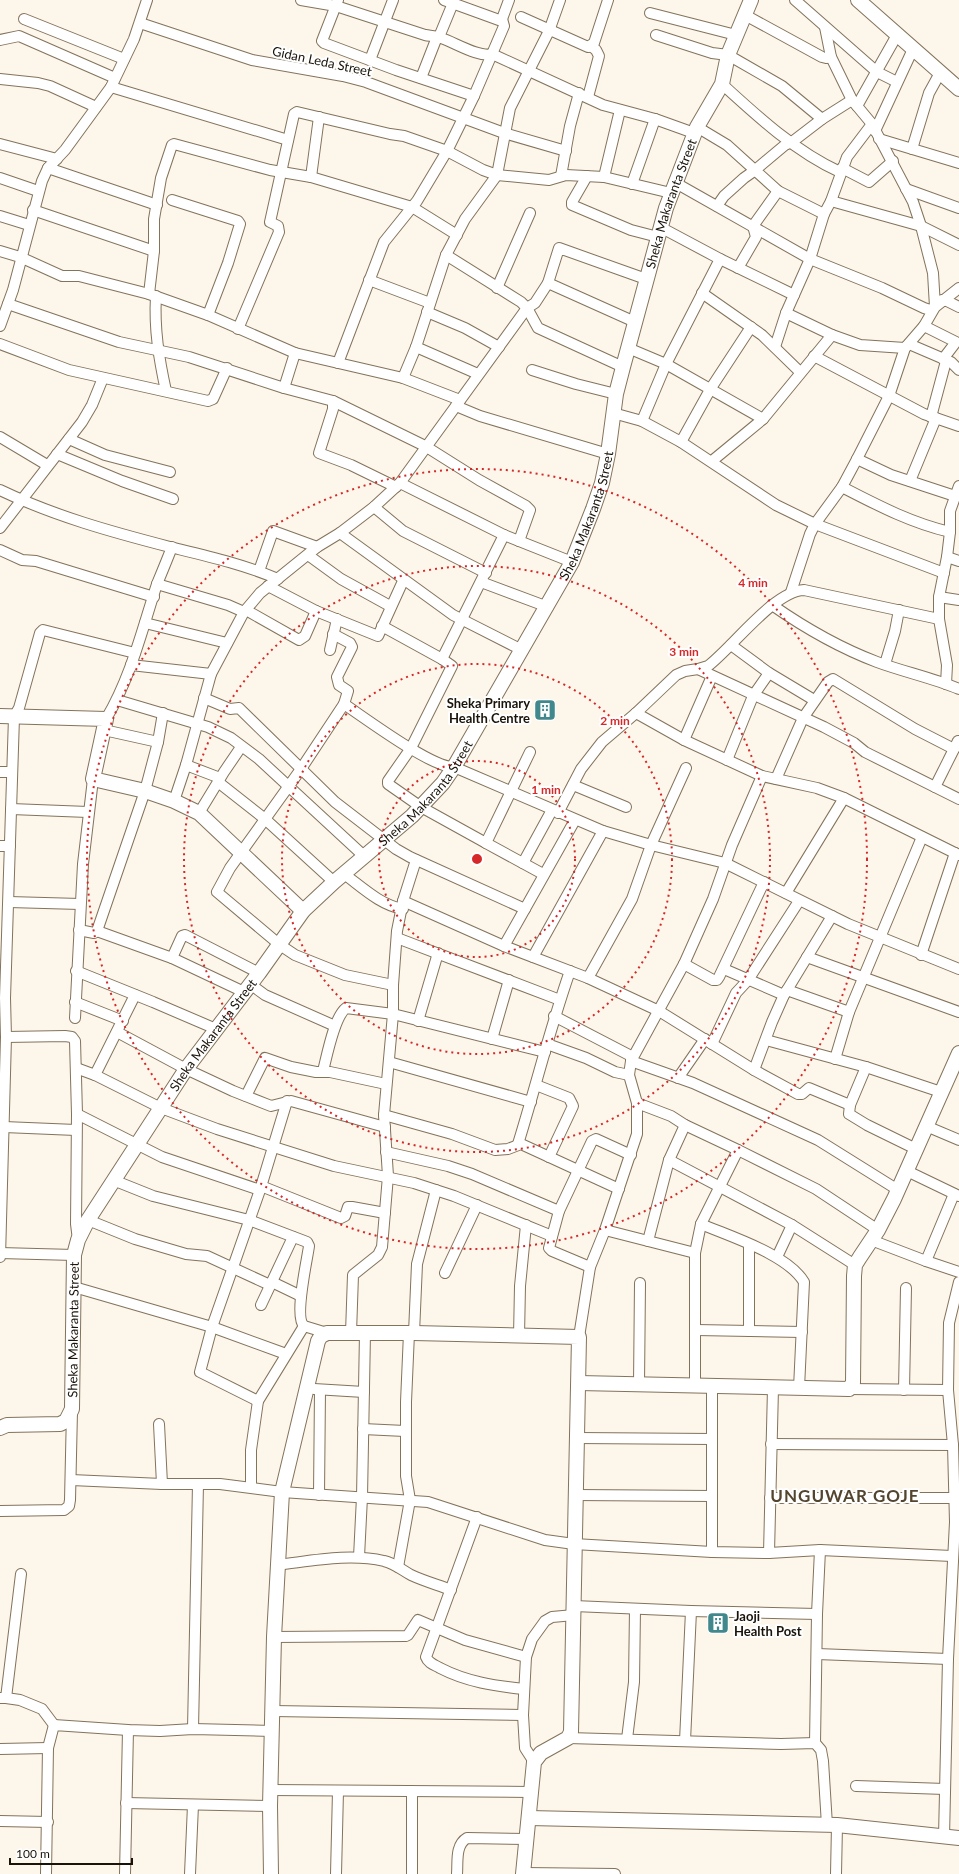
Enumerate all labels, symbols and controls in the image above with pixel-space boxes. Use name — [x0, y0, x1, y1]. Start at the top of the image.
street label: Gidan Leda Street — [271, 43, 374, 79]
street label: Sheka Makaranta Street — [642, 136, 700, 270]
street label: Sheka Makaranta Street — [556, 450, 616, 583]
text: 4 min — [738, 575, 768, 590]
text: 3 min — [669, 644, 699, 659]
place label: Sheka Primary Health Centre — [447, 695, 530, 726]
building icon: Sheka Primary Health Centre — [532, 697, 558, 723]
text: 2 min — [600, 713, 630, 728]
street label: Sheka Makaranta Street — [375, 737, 476, 849]
text: 1 min — [531, 782, 561, 797]
centre of rings — [470, 852, 484, 866]
street label: Sheka Makaranta Street — [166, 975, 260, 1094]
street label: Sheka Makaranta Street — [64, 1261, 82, 1398]
district label: UNGUWAR GOJE — [770, 1485, 920, 1506]
place label: Jaoji Health Post — [734, 1608, 802, 1639]
building icon: Jaoji Health Post — [705, 1610, 731, 1636]
scale bar — [10, 1840, 132, 1866]
text: 100 m — [16, 1846, 50, 1861]

